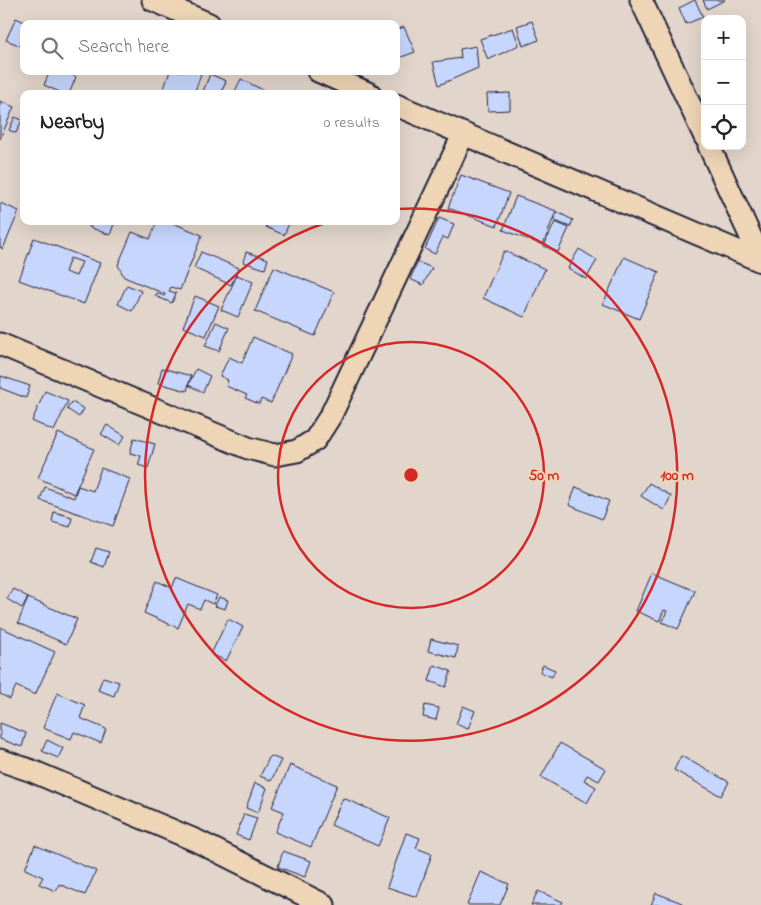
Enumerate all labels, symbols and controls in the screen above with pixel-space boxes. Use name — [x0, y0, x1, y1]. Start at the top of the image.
map controls — [701, 15, 746, 150]
button: + — [701, 15, 746, 60]
search box — [20, 20, 400, 75]
icon: search — [38, 34, 66, 62]
text: Search here — [78, 34, 169, 61]
button: − — [701, 60, 746, 105]
button: locate — [701, 105, 746, 150]
text: Nearby — [40, 108, 104, 138]
text: 0 results — [324, 111, 380, 135]
text: 50 m — [529, 465, 560, 487]
text: 100 m — [660, 465, 694, 487]
centre of rings — [402, 466, 420, 484]

